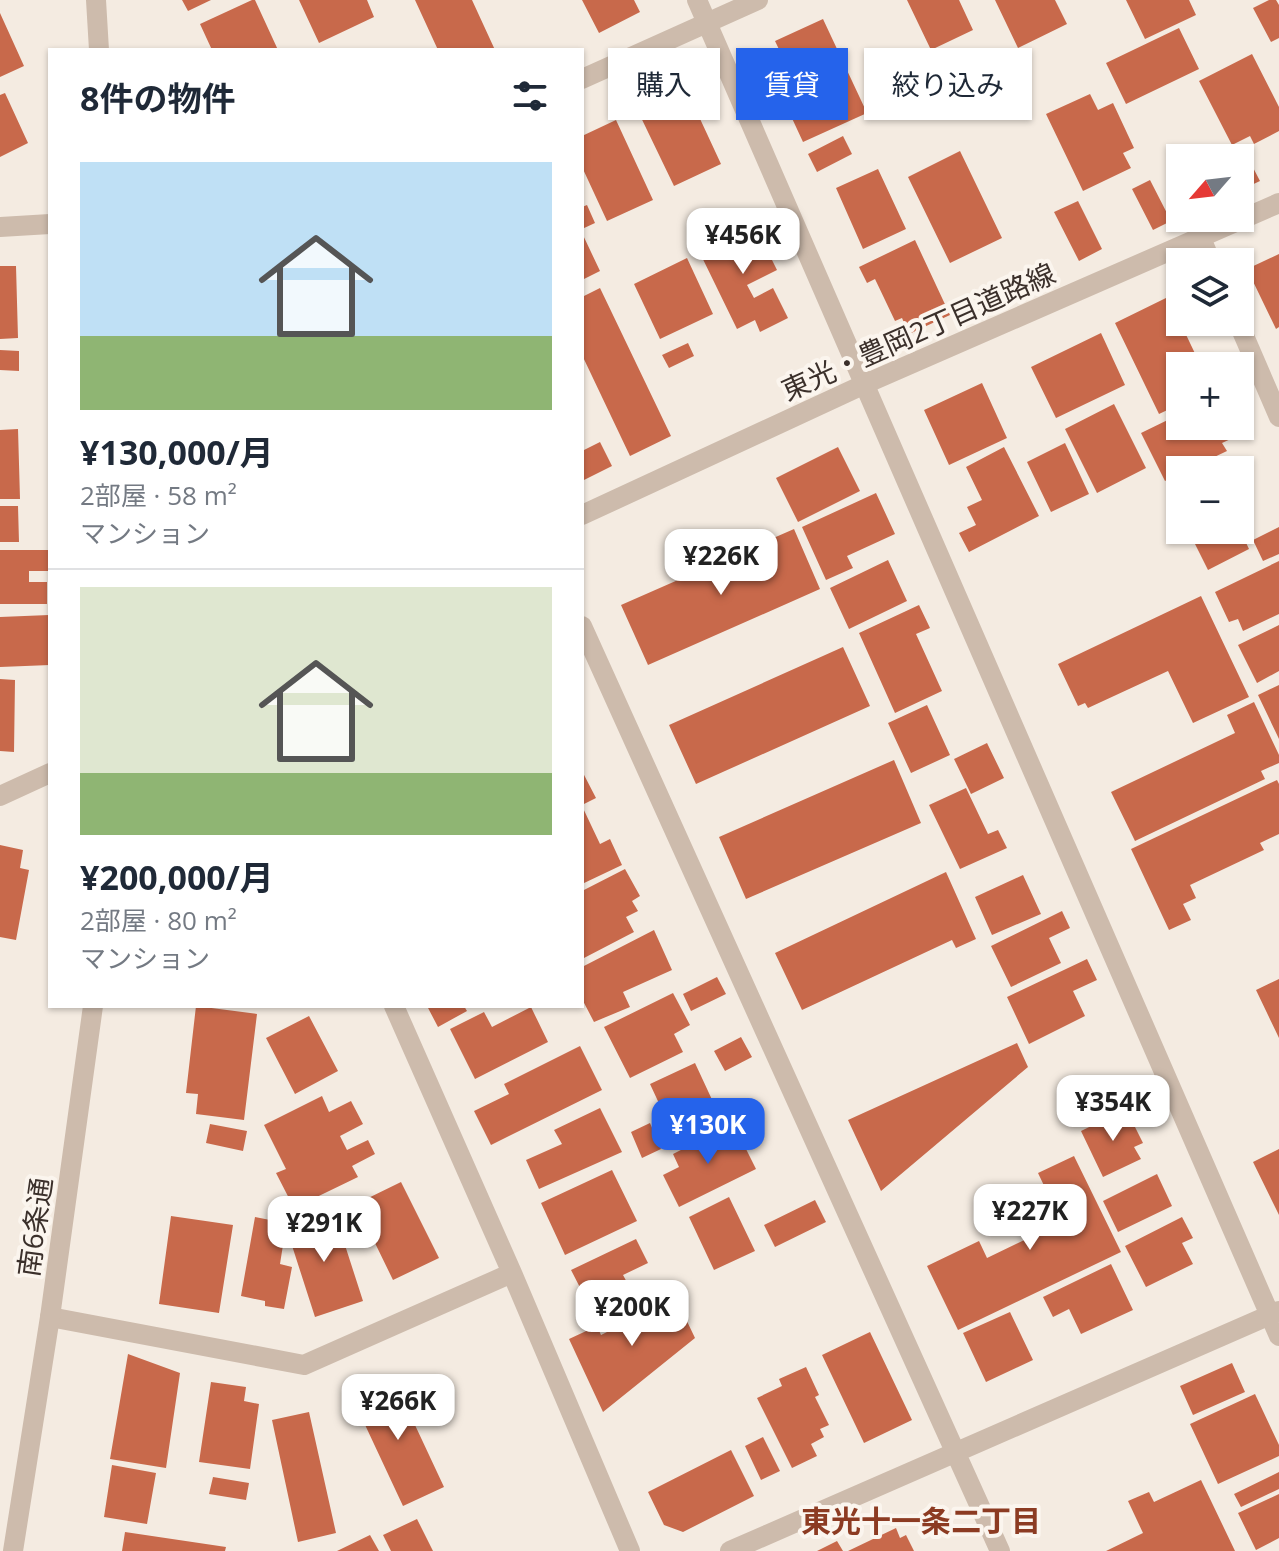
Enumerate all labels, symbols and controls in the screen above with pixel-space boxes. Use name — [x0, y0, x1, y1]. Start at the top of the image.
chip: 購入 — [608, 48, 720, 120]
chip: 賃貸 — [736, 48, 848, 120]
chip: 絞り込み — [864, 48, 1032, 120]
icon: filters — [508, 74, 552, 118]
text: 8件の物件 — [80, 75, 235, 121]
north arrow — [1166, 144, 1254, 232]
map controls — [1166, 144, 1254, 544]
pin: ¥456K — [687, 208, 799, 276]
icon: home — [244, 214, 388, 358]
text: ¥456K — [705, 216, 781, 252]
button: layers — [1166, 248, 1254, 336]
street label: 東光・豊岡2丁目道路線 — [775, 253, 1061, 409]
button: + — [1166, 352, 1254, 440]
text: ¥130,000/月 — [80, 429, 274, 475]
button: − — [1166, 456, 1254, 544]
text: 2部屋 · 58 m² — [80, 477, 237, 513]
text: マンション — [80, 515, 210, 551]
pin: ¥226K — [665, 529, 777, 597]
text: ¥226K — [683, 537, 759, 573]
icon: home — [244, 639, 388, 783]
text: ¥200,000/月 — [80, 854, 274, 900]
text: 2部屋 · 80 m² — [80, 902, 237, 938]
text: マンション — [80, 940, 210, 976]
pin: ¥354K — [1057, 1075, 1169, 1143]
text: ¥354K — [1075, 1083, 1151, 1119]
pin: ¥130K — [652, 1098, 764, 1166]
text: ¥130K — [670, 1106, 746, 1142]
street label: 南6条通 — [8, 1175, 60, 1279]
pin: ¥227K — [974, 1184, 1086, 1252]
text: ¥227K — [992, 1192, 1068, 1228]
pin: ¥291K — [268, 1196, 380, 1264]
text: ¥291K — [286, 1204, 362, 1240]
pin: ¥200K — [576, 1280, 688, 1348]
text: ¥200K — [594, 1288, 670, 1324]
pin: ¥266K — [342, 1374, 454, 1442]
text: ¥266K — [360, 1382, 436, 1418]
district label: 東光十一条二丁目 — [801, 1500, 1041, 1541]

